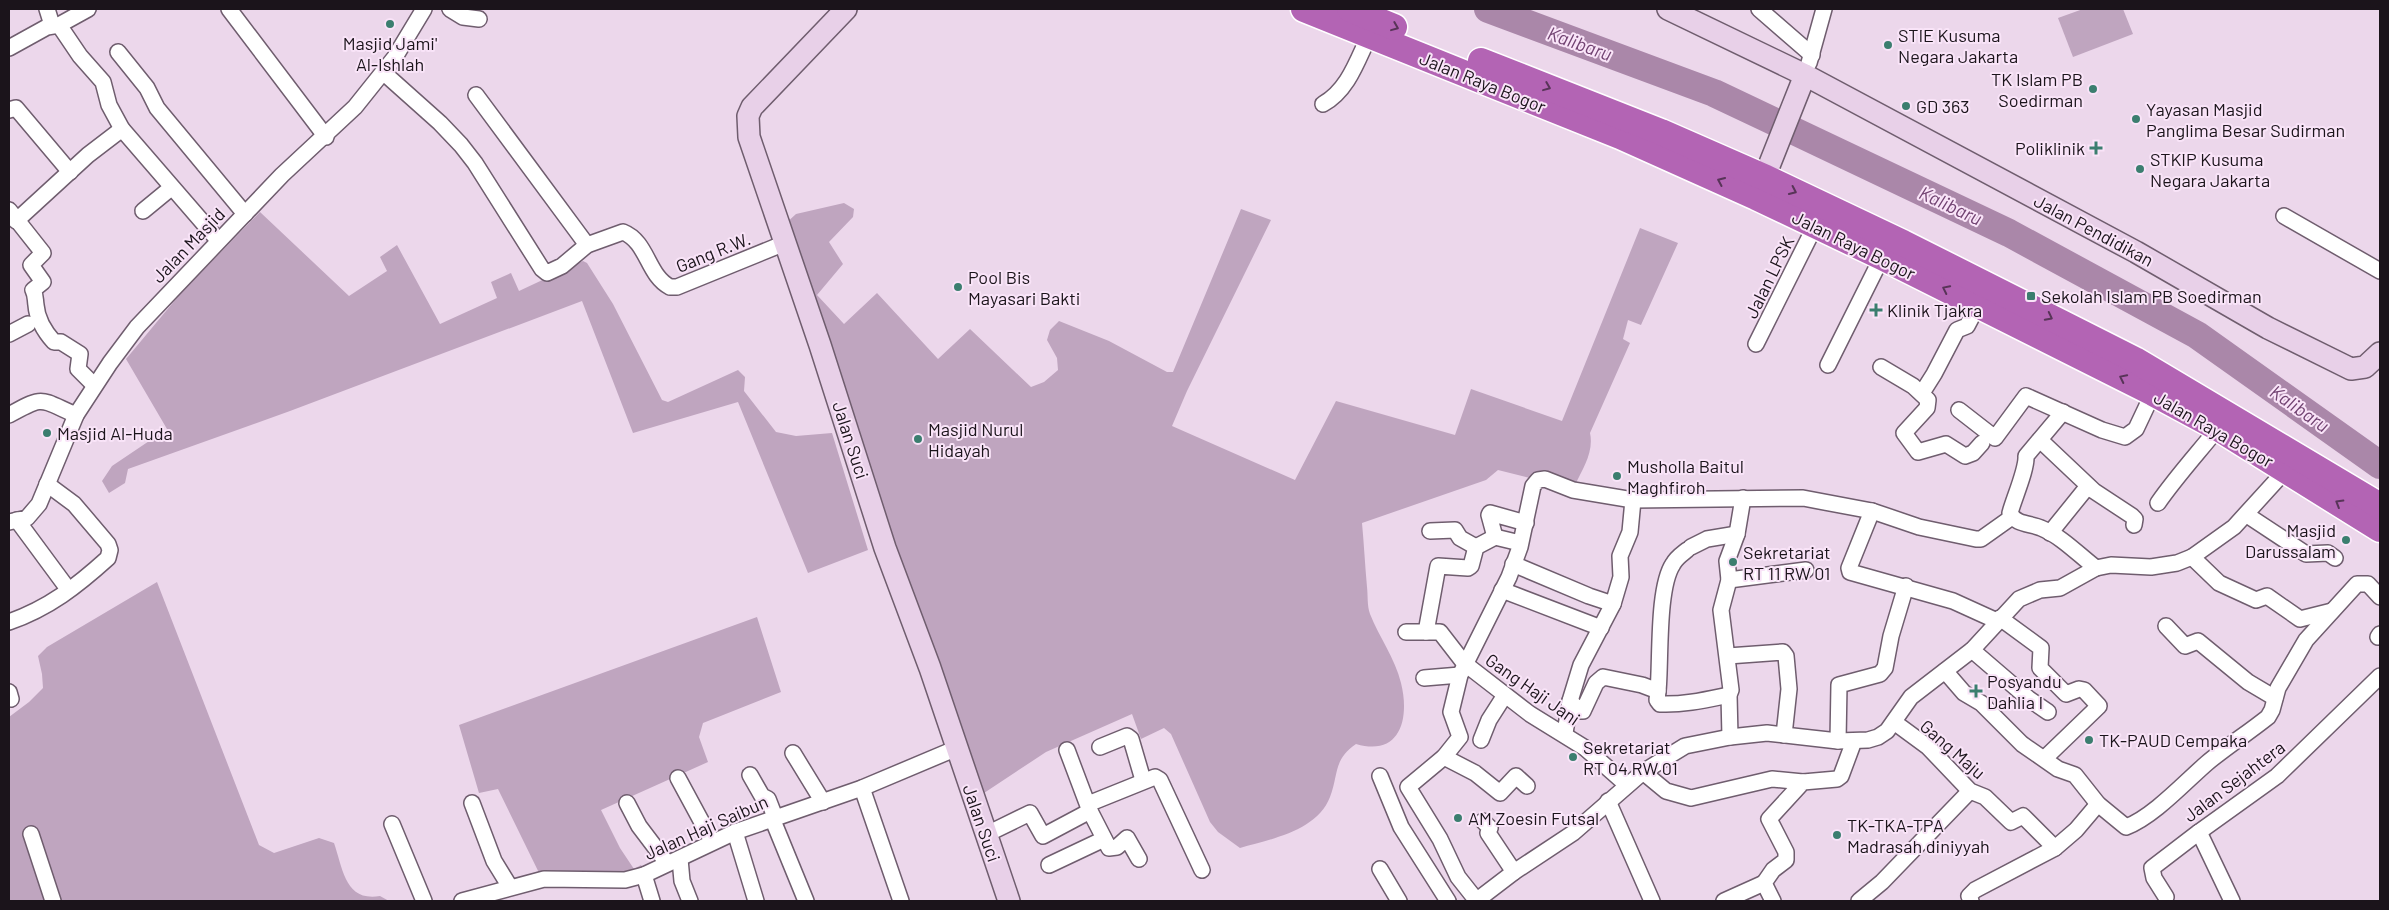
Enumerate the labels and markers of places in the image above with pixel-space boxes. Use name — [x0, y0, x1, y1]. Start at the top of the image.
marker: Masjid Jami' Al-Ishlah — [384, 18, 396, 30]
place label: STIE Kusuma Negara Jakarta — [1898, 24, 2018, 67]
place label: Masjid Jami' Al-Ishlah — [343, 32, 437, 75]
marker: STIE Kusuma Negara Jakarta — [1882, 39, 1894, 51]
place label: TK Islam PB Soedirman — [1991, 68, 2083, 111]
marker: TK Islam PB Soedirman — [2087, 83, 2099, 95]
place label: GD 363 — [1916, 95, 1970, 117]
place label: Yayasan Masjid Panglima Besar Sudirman — [2146, 98, 2345, 141]
marker: GD 363 — [1900, 100, 1912, 112]
marker: Yayasan Masjid Panglima Besar Sudirman — [2130, 113, 2142, 125]
place label: Poliklinik — [2015, 137, 2085, 159]
marker: Poliklinik — [2089, 141, 2103, 155]
place label: STKIP Kusuma Negara Jakarta — [2150, 148, 2270, 191]
marker: STKIP Kusuma Negara Jakarta — [2134, 163, 2146, 175]
place label: Pool Bis Mayasari Bakti — [968, 266, 1080, 309]
marker: Pool Bis Mayasari Bakti — [952, 281, 964, 293]
place label: Sekolah Islam PB Soedirman — [2041, 285, 2262, 307]
marker: Sekolah Islam PB Soedirman — [2025, 290, 2037, 302]
place label: Klinik Tjakra — [1887, 299, 1982, 321]
marker: Klinik Tjakra — [1869, 303, 1883, 317]
place label: Masjid Nurul Hidayah — [928, 418, 1023, 461]
place label: Masjid Al-Huda — [57, 422, 173, 444]
marker: Masjid Al-Huda — [41, 427, 53, 439]
marker: Masjid Nurul Hidayah — [912, 433, 924, 445]
place label: Musholla Baitul Maghfiroh — [1627, 455, 1744, 498]
marker: Musholla Baitul Maghfiroh — [1611, 470, 1623, 482]
place label: Masjid Darussalam — [2245, 519, 2336, 562]
marker: Masjid Darussalam — [2340, 534, 2352, 546]
place label: Sekretariat RT 11 RW 01 — [1743, 541, 1831, 584]
marker: Sekretariat RT 11 RW 01 — [1727, 556, 1739, 568]
place label: Posyandu Dahlia I — [1987, 670, 2062, 713]
marker: Posyandu Dahlia I — [1969, 684, 1983, 698]
place label: TK-PAUD Cempaka — [2099, 729, 2247, 751]
marker: TK-PAUD Cempaka — [2083, 734, 2095, 746]
place label: Sekretariat RT 04 RW 01 — [1583, 736, 1678, 779]
marker: Sekretariat RT 04 RW 01 — [1567, 751, 1579, 763]
place label: AM Zoesin Futsal — [1468, 807, 1599, 829]
marker: AM Zoesin Futsal — [1452, 812, 1464, 824]
place label: TK-TKA-TPA Madrasah diniyyah — [1847, 814, 1990, 857]
marker: TK-TKA-TPA Madrasah diniyyah — [1831, 829, 1843, 841]

